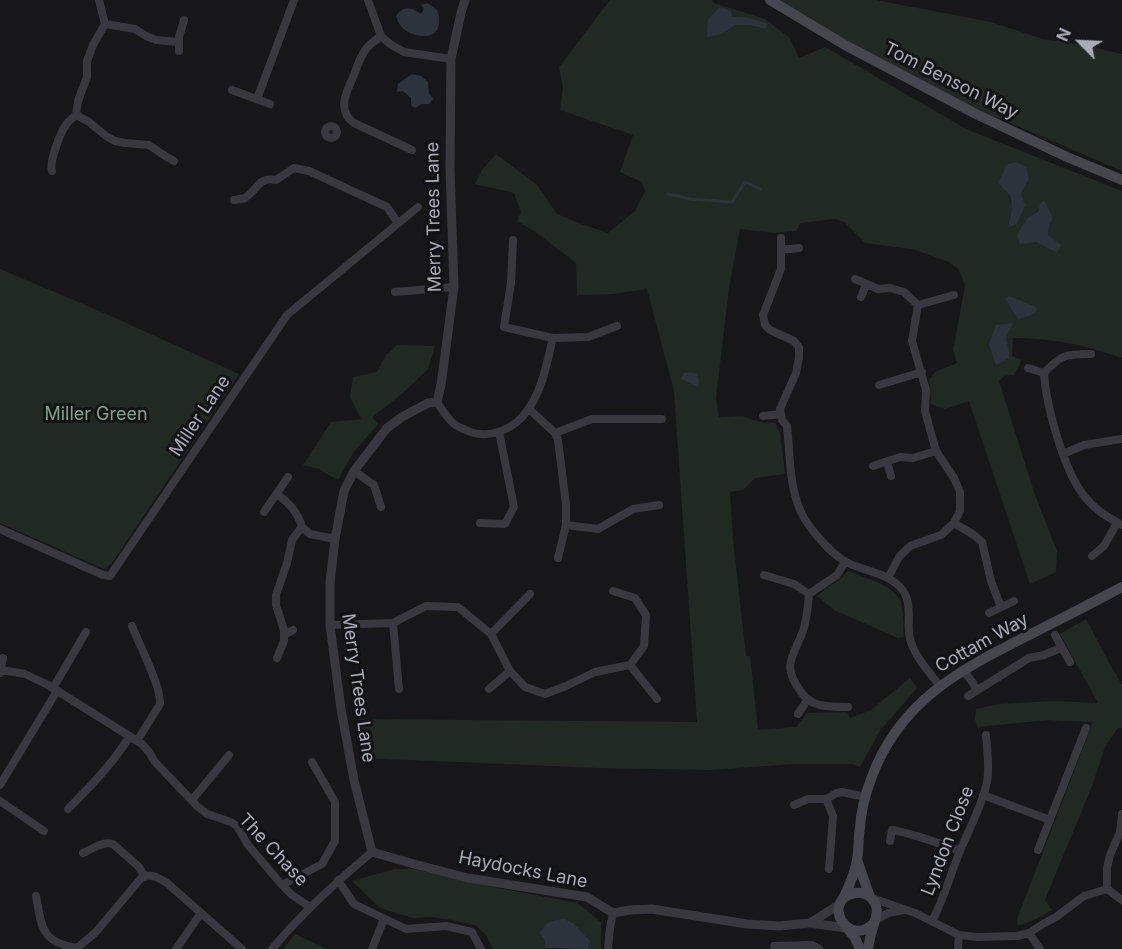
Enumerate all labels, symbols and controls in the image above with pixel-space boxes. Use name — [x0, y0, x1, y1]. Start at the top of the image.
north arrow — [1050, 12, 1110, 72]
text: N — [1052, 25, 1075, 44]
street label: Tom Benson Way — [880, 38, 1022, 124]
street label: Merry Trees Lane — [422, 142, 446, 292]
street label: Miller Lane — [165, 371, 235, 461]
park label: Miller Green — [44, 404, 148, 426]
street label: Cottam Way — [932, 609, 1032, 677]
street label: Merry Trees Lane — [337, 612, 379, 764]
street label: Lyndon Close — [917, 783, 979, 899]
street label: The Chase — [234, 809, 312, 891]
street label: Haydocks Lane — [457, 847, 589, 893]

